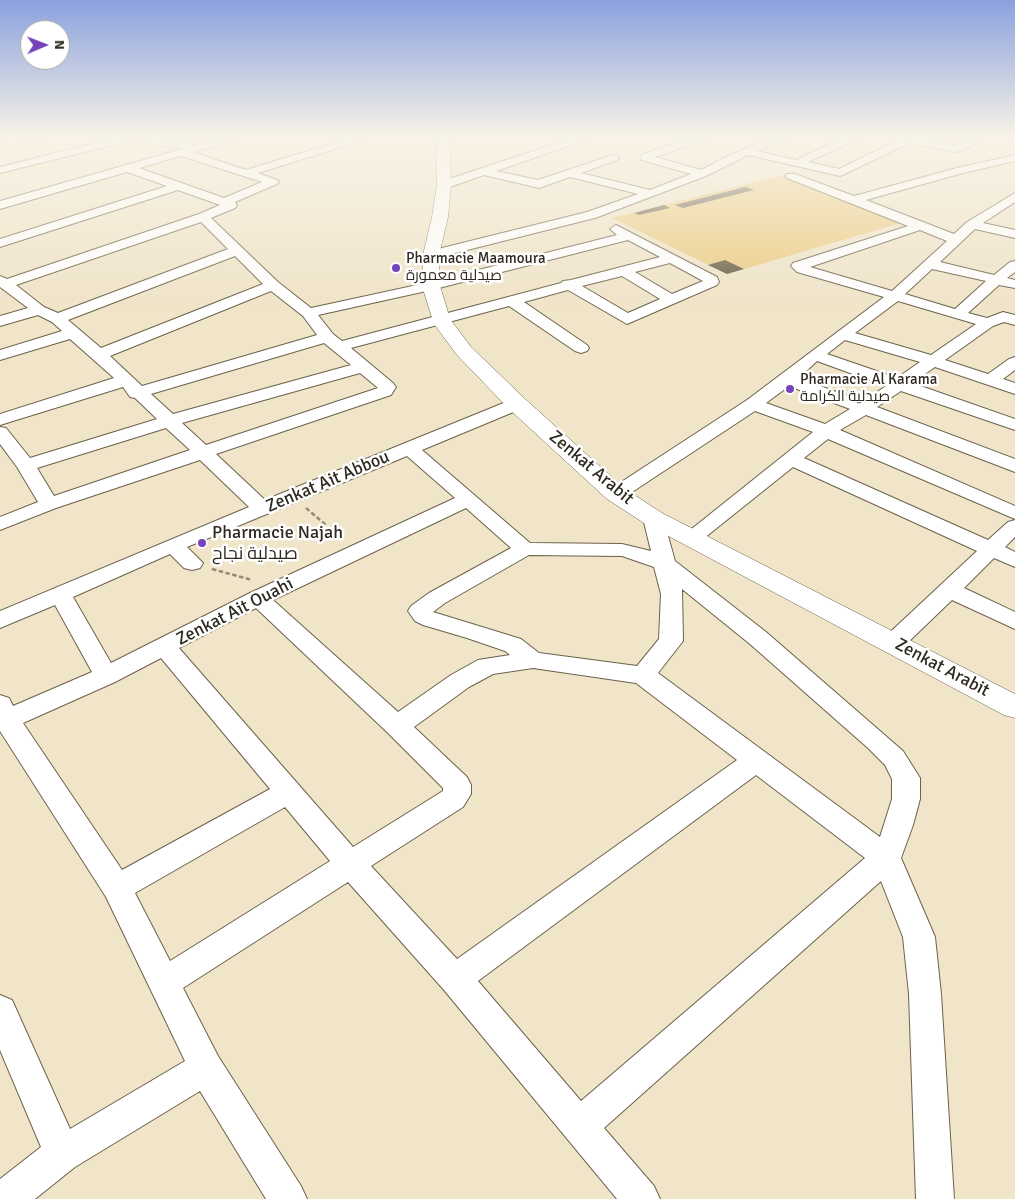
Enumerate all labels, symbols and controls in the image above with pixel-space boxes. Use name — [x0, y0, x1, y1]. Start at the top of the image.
north arrow — [20, 20, 70, 70]
text: N — [51, 40, 68, 50]
place label: Pharmacie Maamoura صيدلية معمورة — [406, 250, 546, 285]
marker: Pharmacie Maamoura صيدلية معمورة — [390, 262, 402, 274]
place label: Pharmacie Al Karama صيدلية الكرامة — [800, 371, 937, 406]
marker: Pharmacie Al Karama صيدلية الكرامة — [784, 383, 796, 395]
street label: Zenkat Arabit — [544, 426, 638, 510]
street label: Zenkat Ait Abbou — [263, 446, 393, 518]
place label: Pharmacie Najah صيدلية نجاح — [212, 522, 343, 564]
marker: Pharmacie Najah صيدلية نجاح — [196, 537, 208, 549]
street label: Zenkat Ait Ouahi — [173, 573, 297, 651]
street label: Zenkat Arabit — [891, 634, 993, 702]

